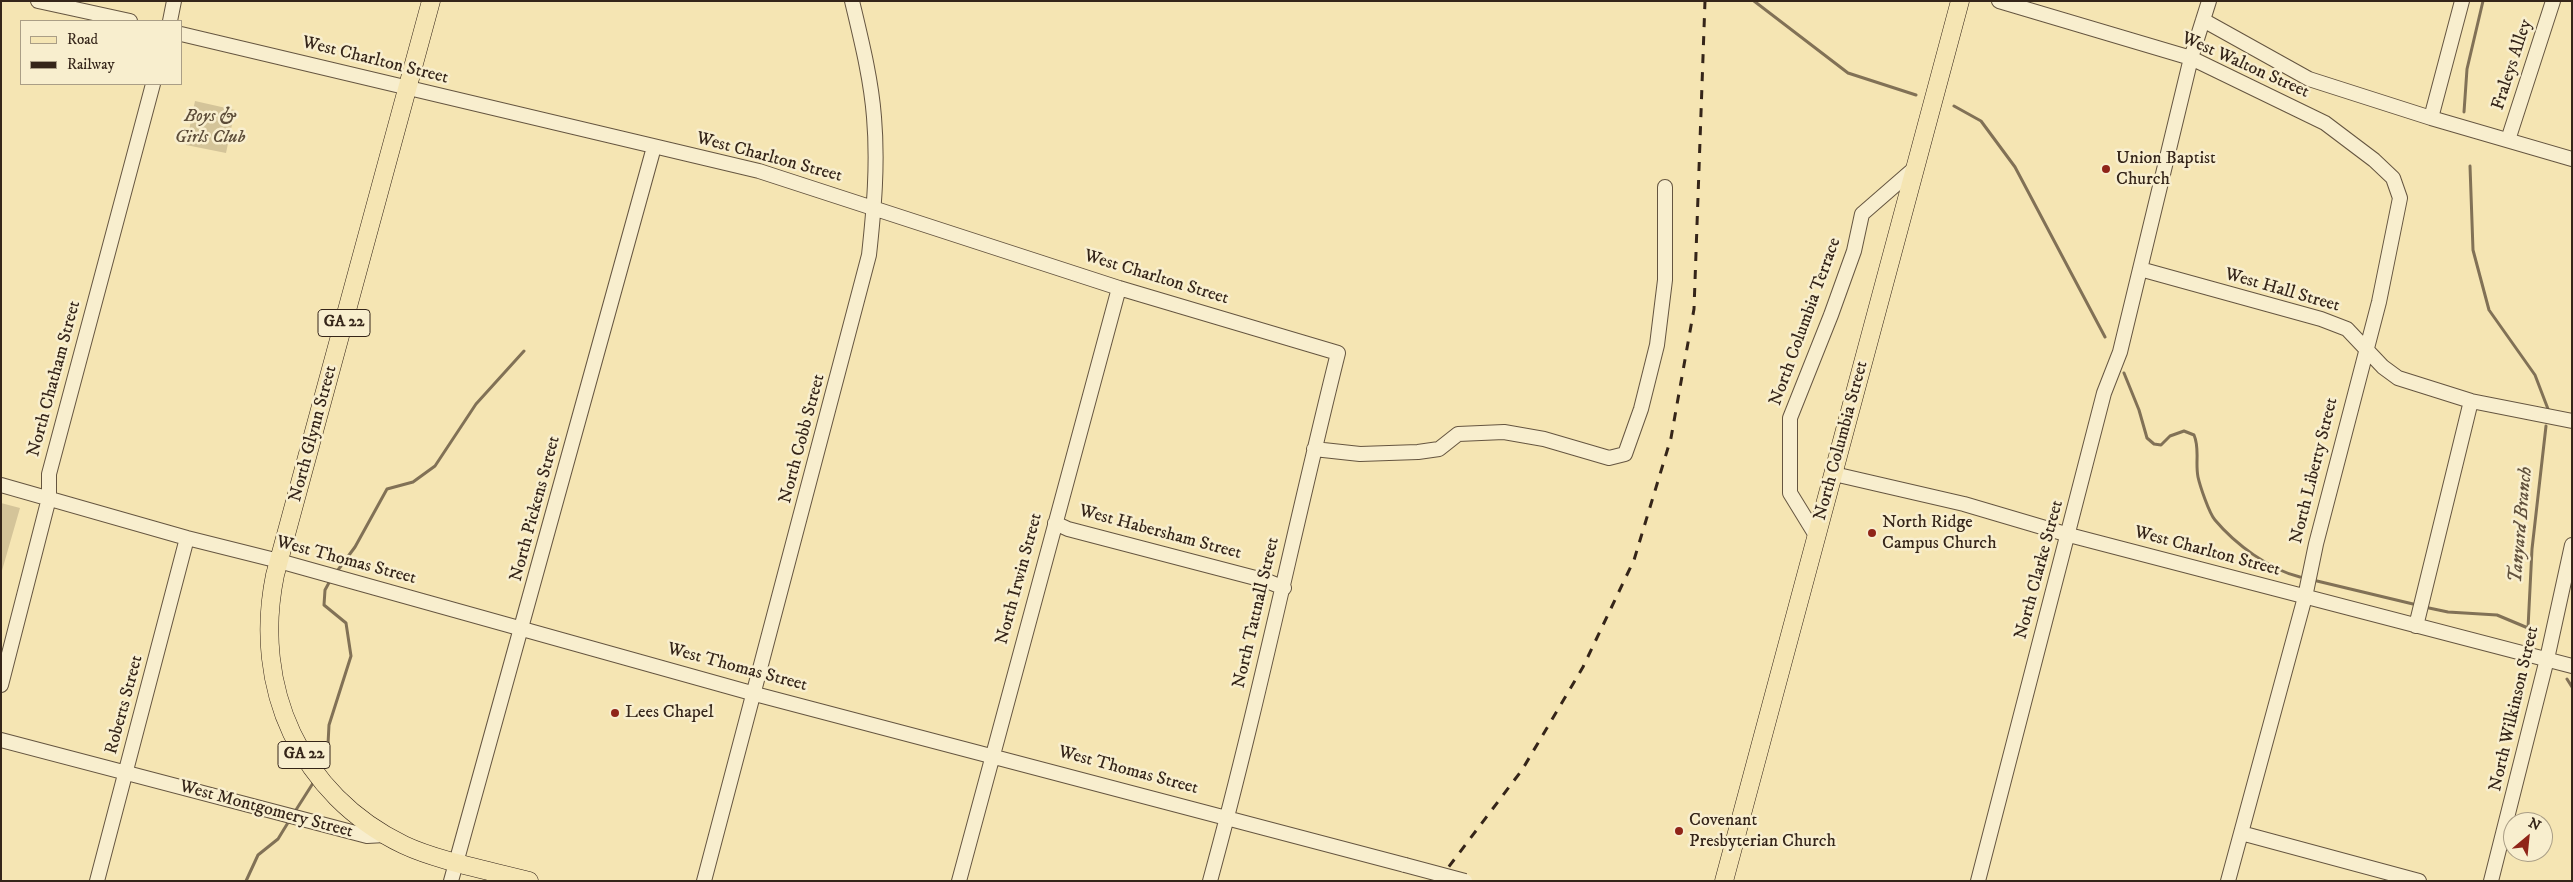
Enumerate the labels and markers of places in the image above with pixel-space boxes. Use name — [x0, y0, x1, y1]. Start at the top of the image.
place label: Union Baptist Church — [2116, 148, 2216, 190]
marker: Union Baptist Church — [2100, 163, 2112, 175]
place label: North Ridge Campus Church — [1882, 512, 1997, 554]
marker: North Ridge Campus Church — [1866, 527, 1878, 539]
place label: Lees Chapel — [625, 702, 714, 724]
marker: Lees Chapel — [609, 707, 621, 719]
place label: Covenant Presbyterian Church — [1689, 810, 1836, 852]
marker: Covenant Presbyterian Church — [1673, 825, 1685, 837]

